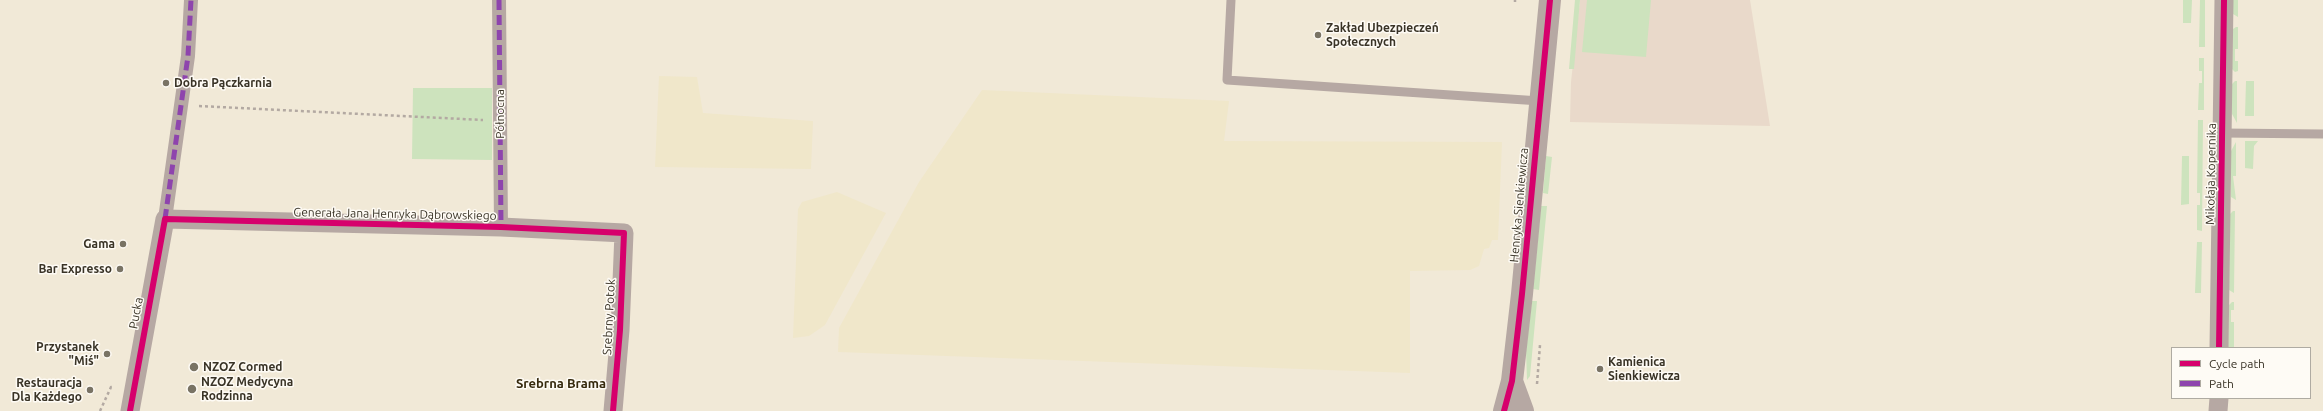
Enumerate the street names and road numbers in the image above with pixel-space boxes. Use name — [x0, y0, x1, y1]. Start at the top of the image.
street label: Północna — [493, 89, 507, 139]
street label: Mikołaja Kopernika — [2203, 123, 2219, 225]
street label: Henryka Sienkiewicza — [1507, 147, 1531, 263]
street label: Generała Jana Henryka Dąbrowskiego — [293, 205, 497, 223]
street label: Srebrny Potok — [600, 279, 618, 355]
street label: Pucka — [126, 296, 146, 330]

